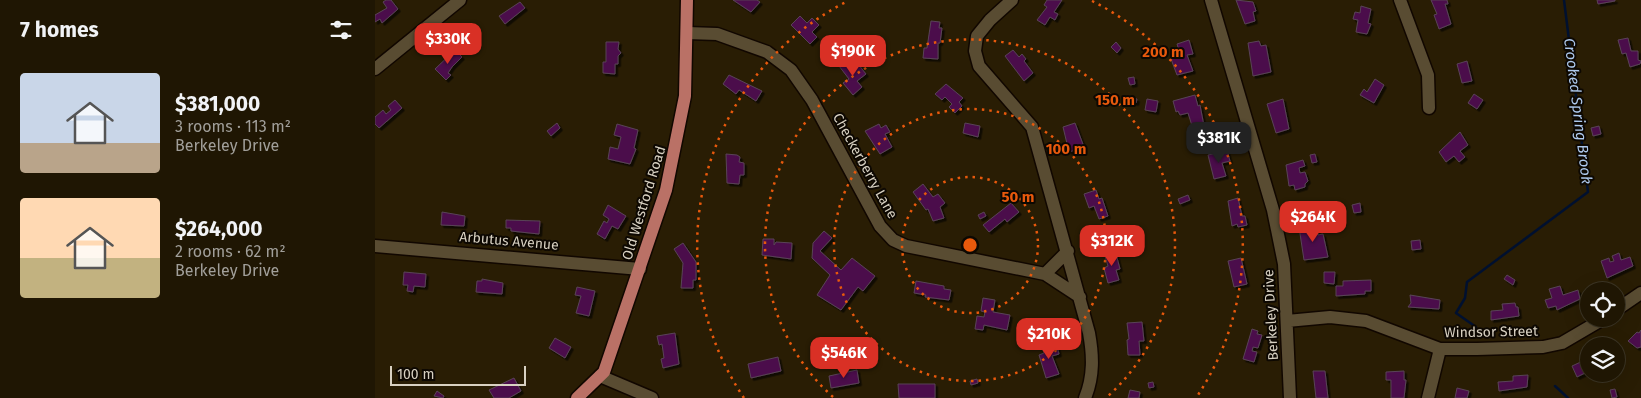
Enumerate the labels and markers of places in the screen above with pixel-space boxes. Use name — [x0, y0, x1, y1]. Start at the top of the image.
pin: $330K — [413, 22, 483, 65]
pin: $190K — [818, 34, 888, 77]
pin: $381K — [1184, 121, 1254, 164]
pin: $264K — [1278, 200, 1348, 243]
pin: $312K — [1077, 224, 1147, 267]
centre of rings — [961, 236, 979, 254]
pin: $210K — [1014, 318, 1084, 360]
pin: $546K — [809, 336, 879, 379]

